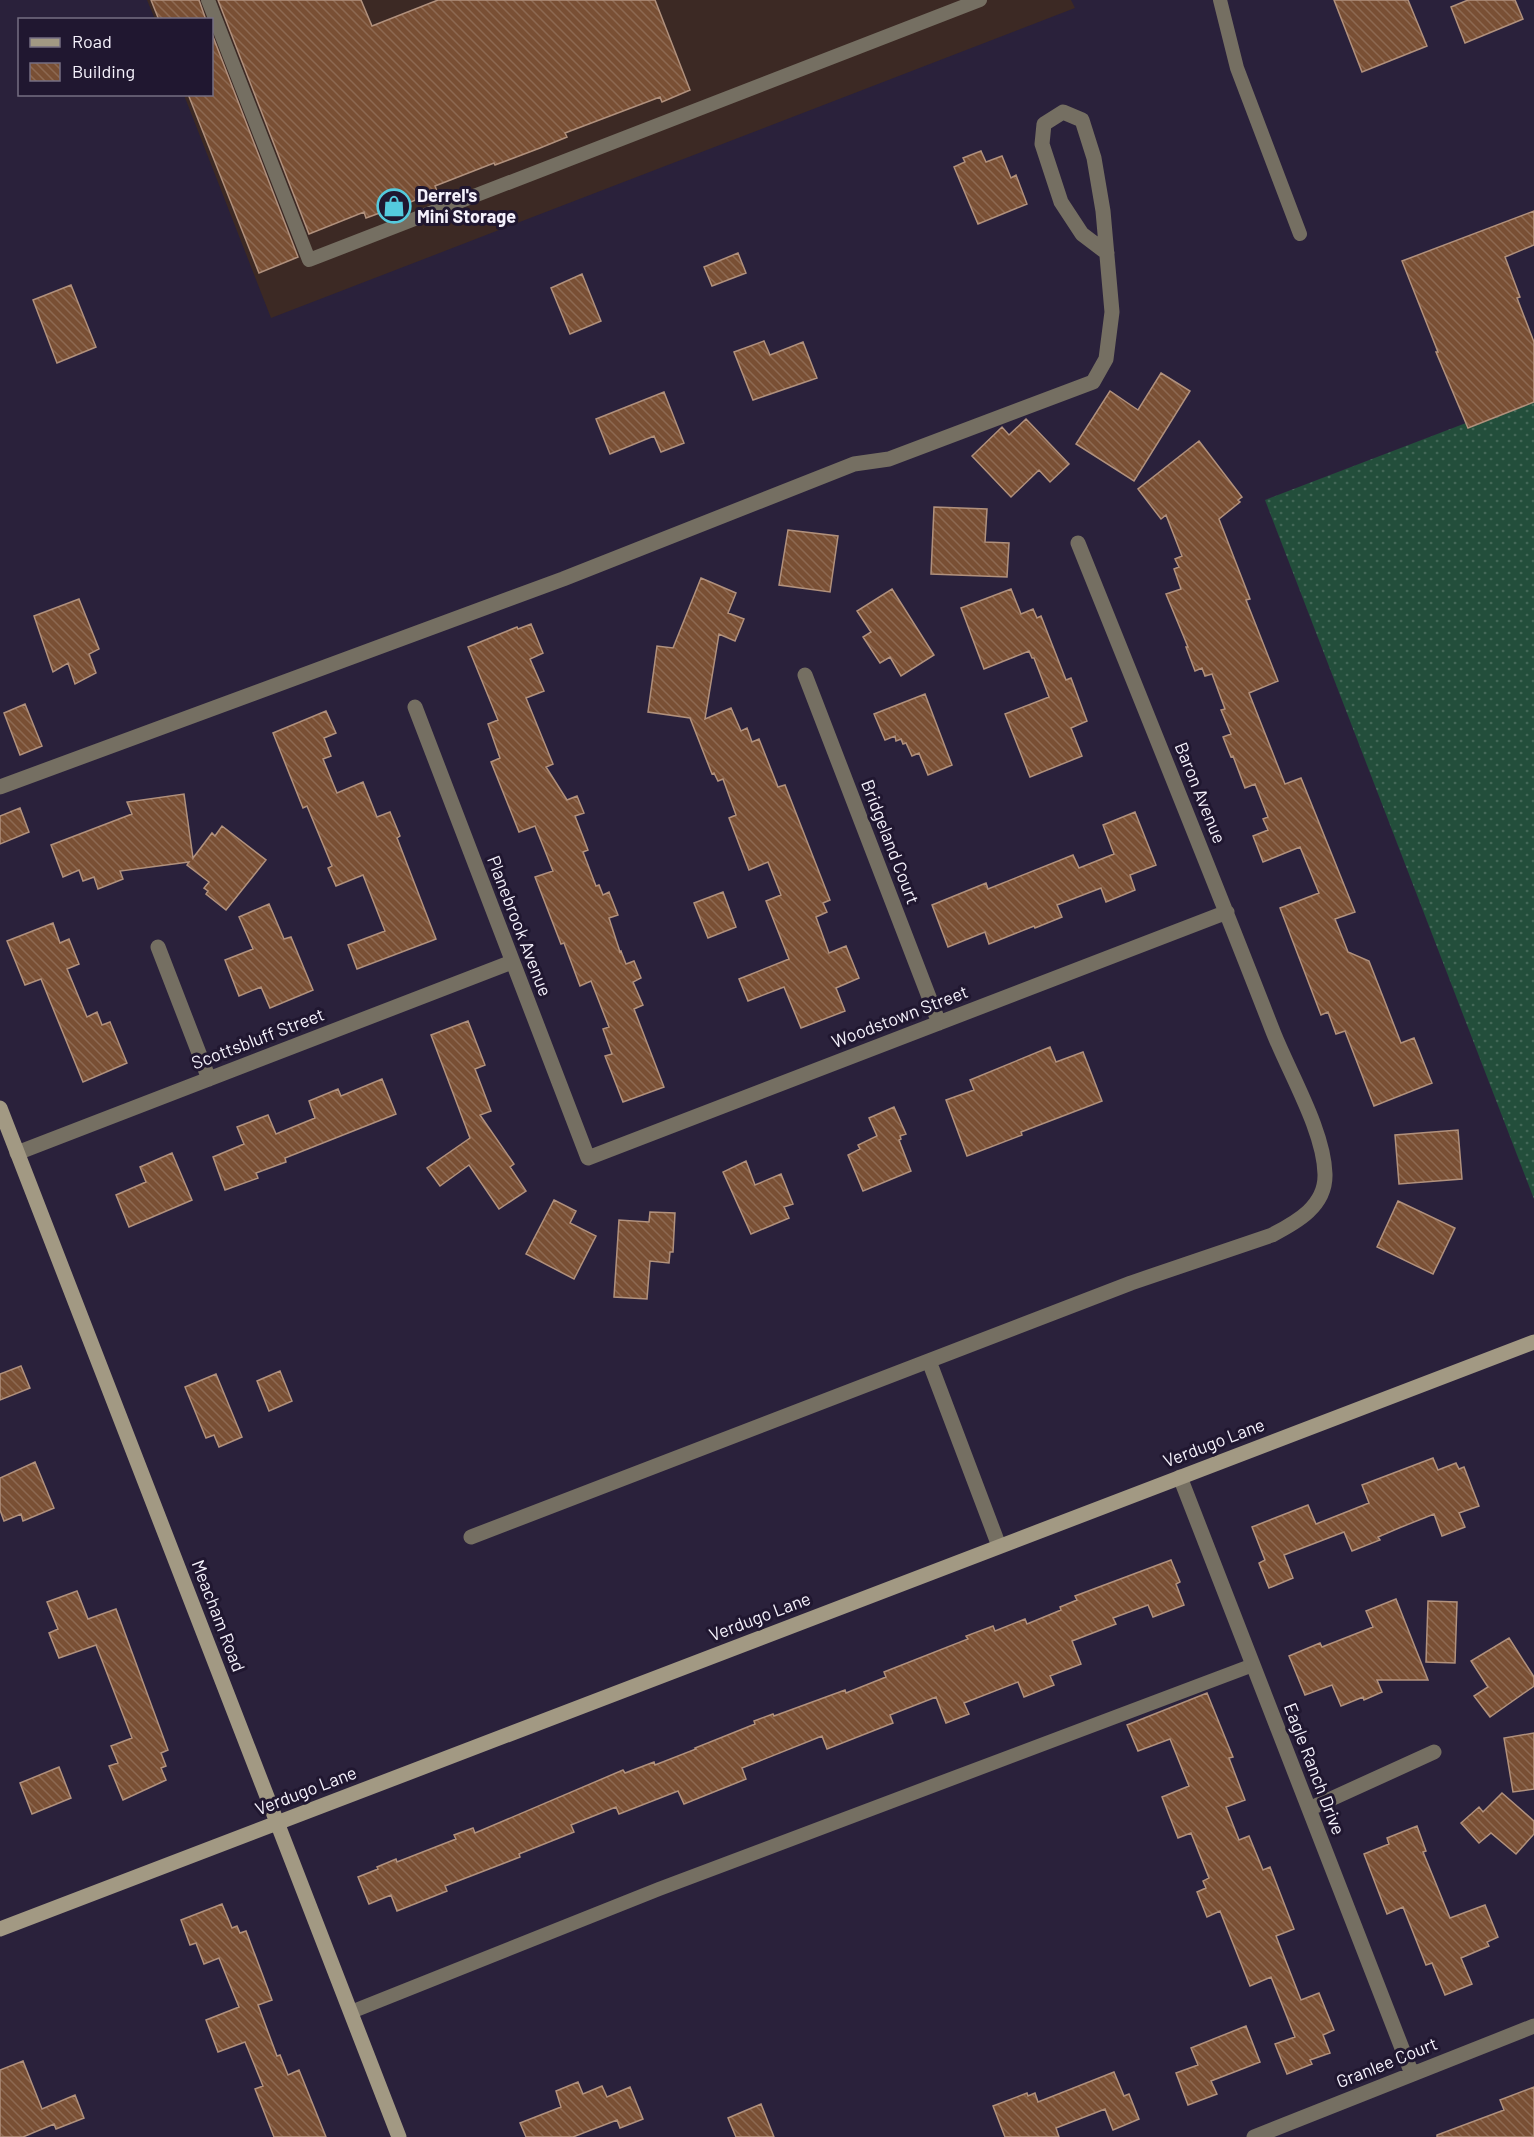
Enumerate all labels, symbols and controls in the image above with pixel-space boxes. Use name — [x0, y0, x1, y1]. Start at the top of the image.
legend — [18, 18, 213, 96]
text: Road — [72, 30, 112, 52]
text: Building — [72, 60, 135, 82]
place label: Derrel's Mini Storage — [417, 184, 516, 227]
shop icon: Derrel's Mini Storage — [376, 188, 412, 224]
street label: Baron Avenue — [1171, 739, 1231, 846]
street label: Bridgeland Court — [857, 776, 925, 907]
street label: Planebrook Avenue — [483, 852, 557, 999]
street label: Woodstown Street — [828, 980, 971, 1052]
street label: Scottsbluff Street — [188, 1003, 327, 1074]
street label: Verdugo Lane — [1160, 1413, 1267, 1471]
street label: Meacham Road — [187, 1557, 250, 1675]
street label: Verdugo Lane — [706, 1587, 813, 1645]
street label: Eagle Ranch Drive — [1280, 1700, 1350, 1838]
street label: Verdugo Lane — [252, 1761, 359, 1819]
street label: Granlee Court — [1333, 2032, 1440, 2092]

